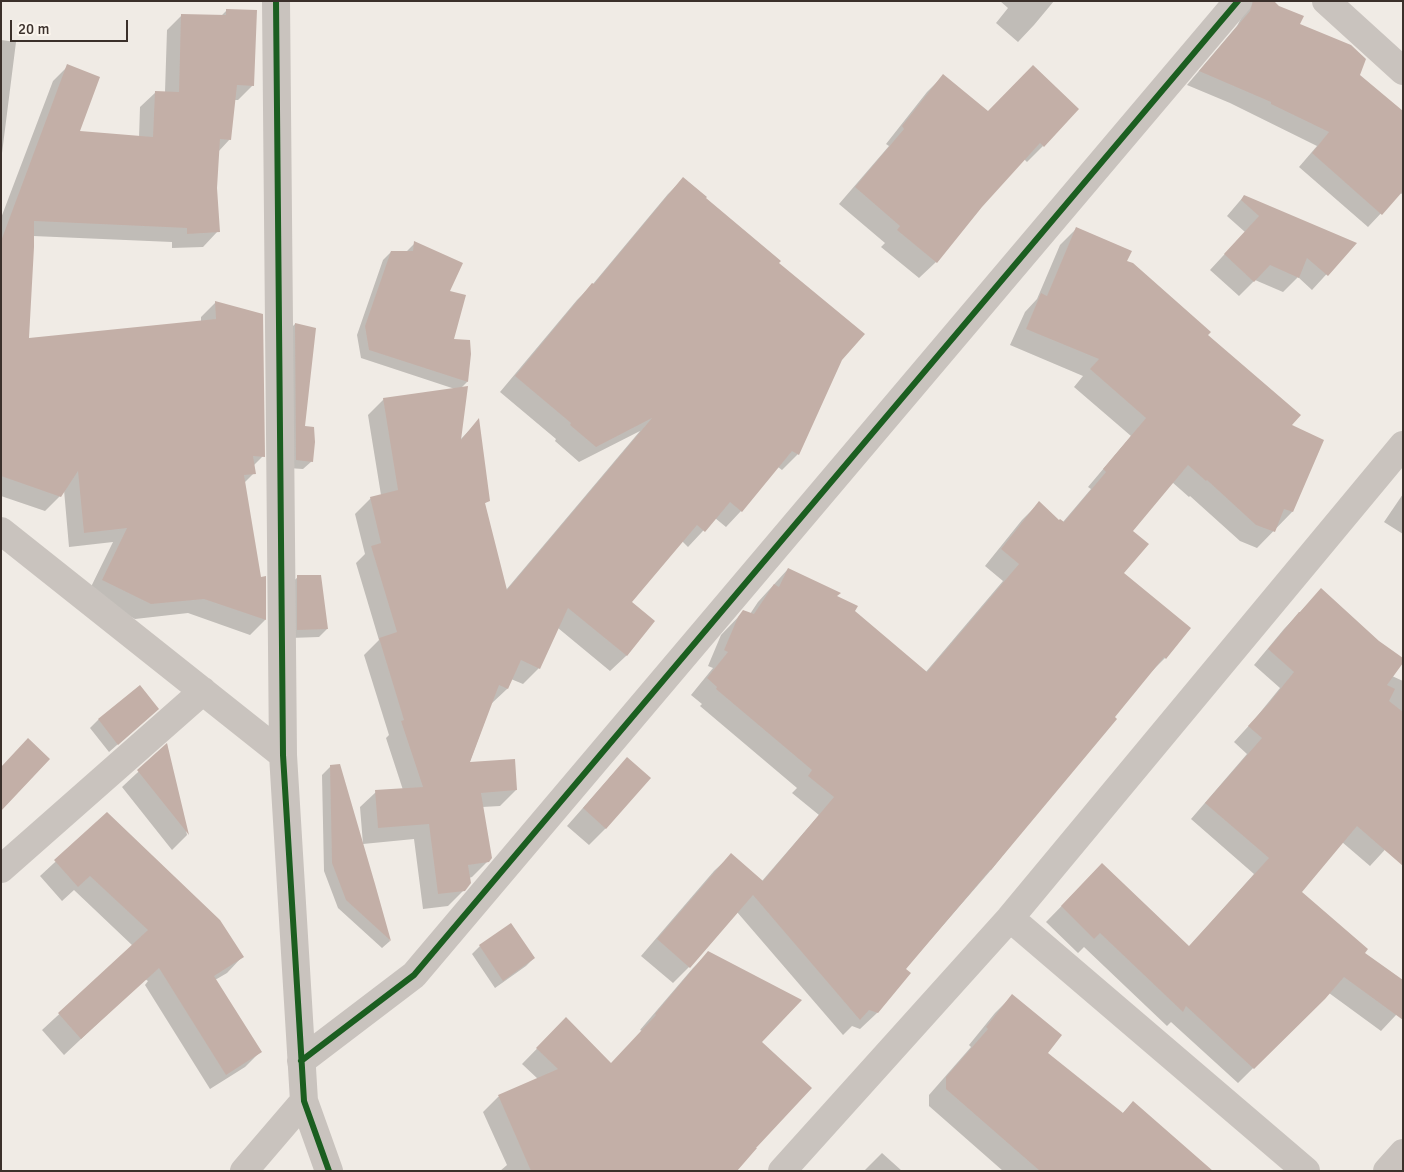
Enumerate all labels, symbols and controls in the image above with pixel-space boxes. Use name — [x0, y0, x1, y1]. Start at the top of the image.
scale bar — [12, 10, 130, 42]
text: 20 m — [18, 20, 49, 38]

